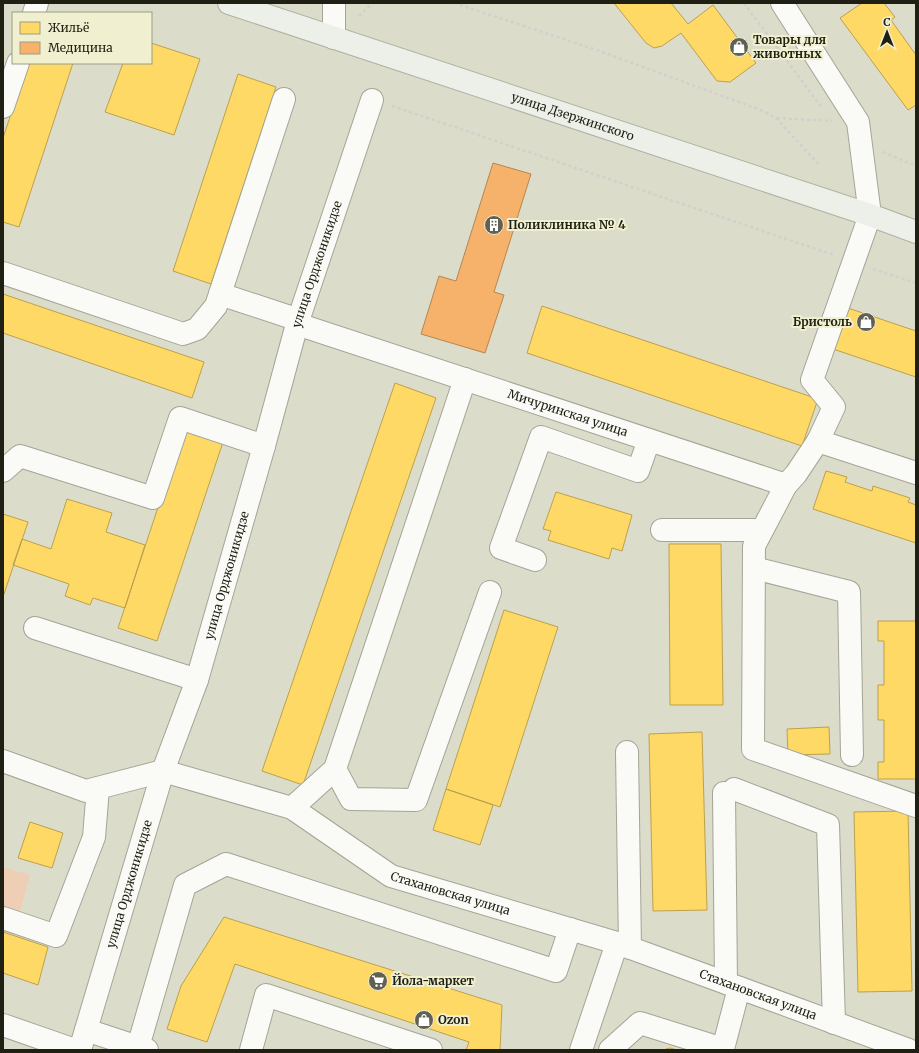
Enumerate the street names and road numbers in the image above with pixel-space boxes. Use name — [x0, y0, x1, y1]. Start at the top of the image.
street label: улица Дзержинского — [510, 89, 636, 143]
street label: улица Орджоникидзе — [288, 199, 345, 329]
street label: Мичуринская улица — [506, 386, 630, 440]
street label: улица Орджоникидзе — [201, 509, 252, 641]
street label: улица Орджоникидзе — [103, 818, 155, 950]
street label: Стахановская улица — [389, 868, 513, 918]
street label: Стахановская улица — [697, 966, 819, 1023]

